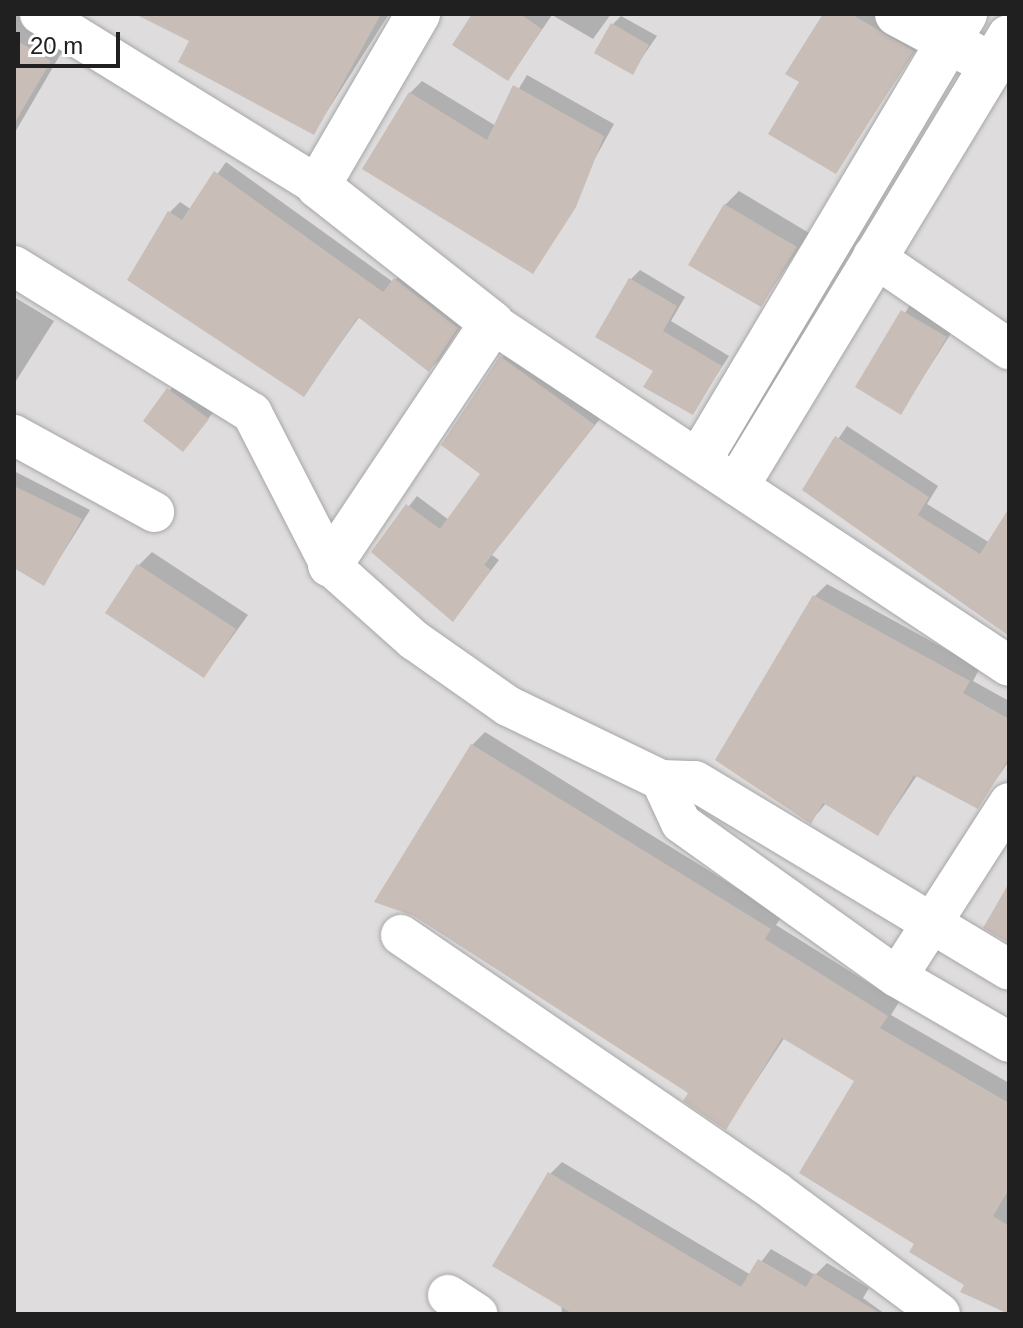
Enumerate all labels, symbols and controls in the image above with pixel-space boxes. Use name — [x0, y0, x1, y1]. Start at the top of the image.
scale bar — [20, 16, 124, 66]
text: 20 m — [30, 32, 83, 59]

